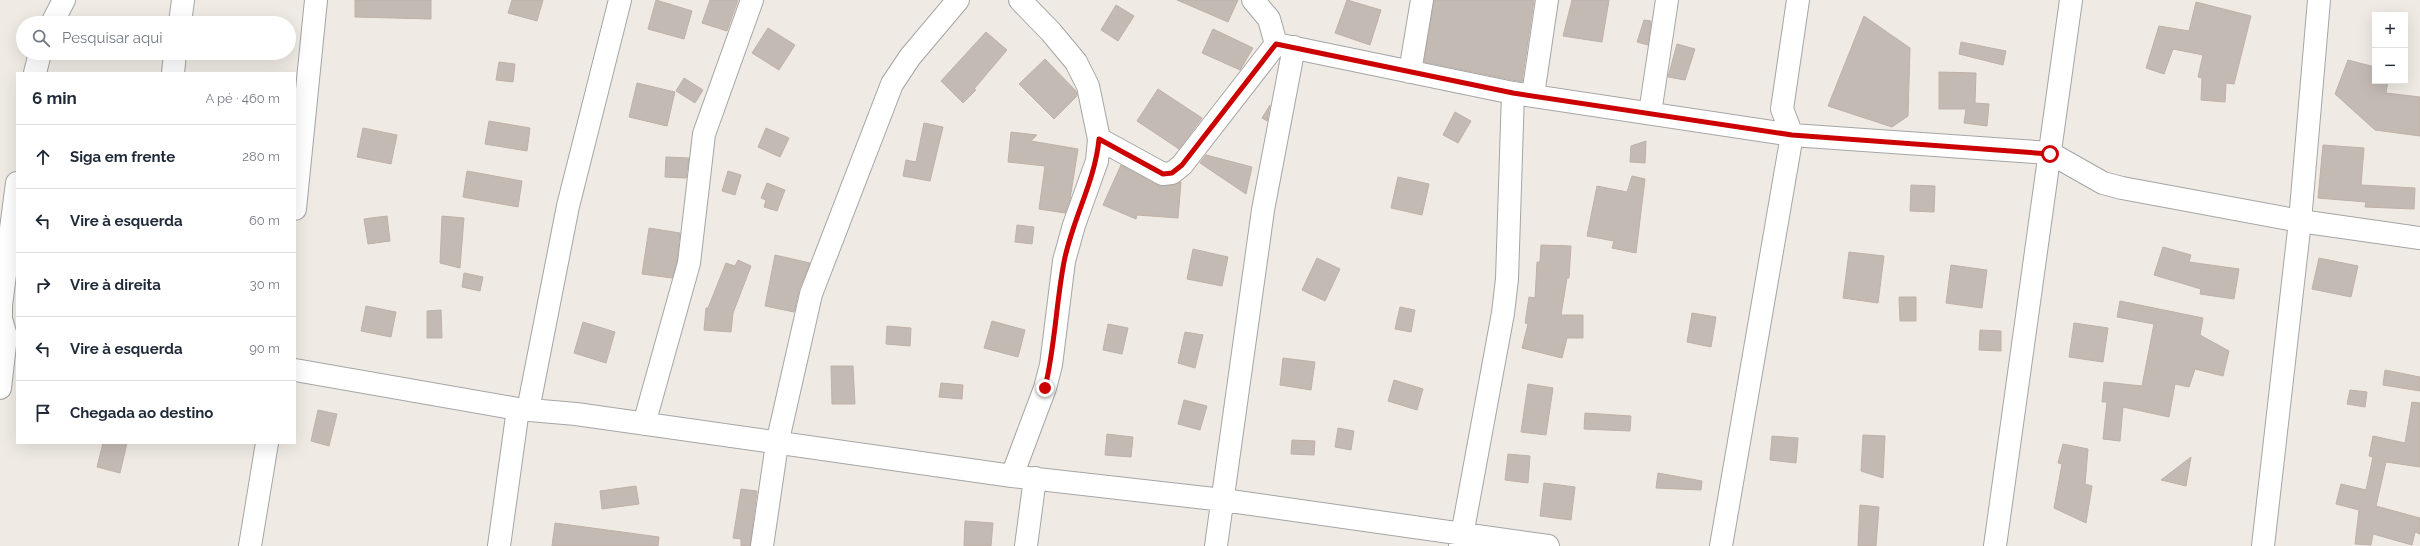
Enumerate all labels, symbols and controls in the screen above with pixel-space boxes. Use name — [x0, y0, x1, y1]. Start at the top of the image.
map controls — [2372, 12, 2408, 84]
button: + — [2372, 12, 2408, 48]
search box — [16, 16, 296, 60]
icon: search — [30, 27, 52, 49]
text: Pesquisar aqui — [62, 29, 162, 47]
button: − — [2372, 48, 2408, 84]
text: 6 min — [32, 88, 77, 108]
text: A pé · 460 m — [205, 91, 280, 106]
route start — [2041, 145, 2059, 163]
icon: ahead — [32, 146, 54, 168]
text: Siga em frente — [70, 148, 175, 166]
text: 280 m — [242, 149, 280, 164]
icon: left — [32, 210, 54, 232]
text: Vire à esquerda — [70, 212, 183, 230]
text: 60 m — [249, 213, 280, 228]
icon: right — [32, 274, 54, 296]
text: Vire à direita — [70, 276, 161, 294]
text: 30 m — [250, 277, 280, 292]
icon: left — [32, 338, 54, 360]
text: Vire à esquerda — [70, 340, 183, 358]
text: 90 m — [249, 341, 280, 356]
route end — [1036, 379, 1054, 397]
icon: arrive — [32, 402, 54, 424]
text: Chegada ao destino — [70, 404, 213, 422]

